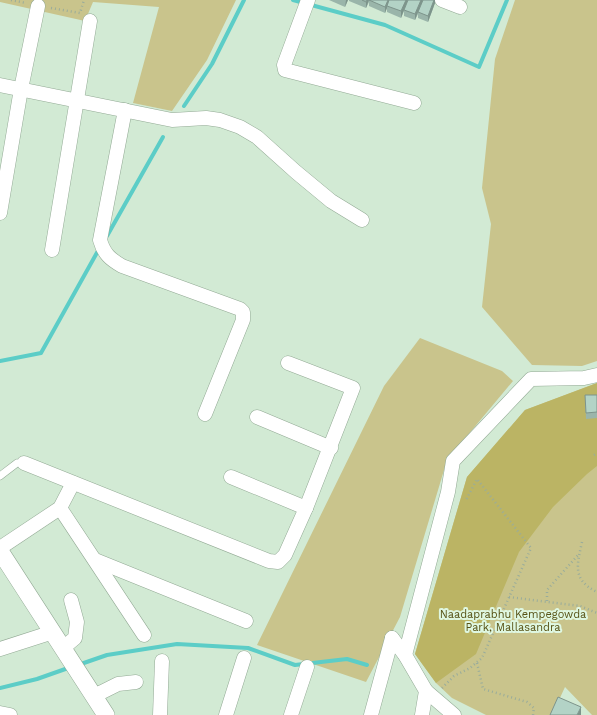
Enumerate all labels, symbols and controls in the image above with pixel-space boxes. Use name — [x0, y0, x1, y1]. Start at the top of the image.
park label: Naadaprabhu Kempegowda Park, Mallasandra — [440, 608, 586, 634]

